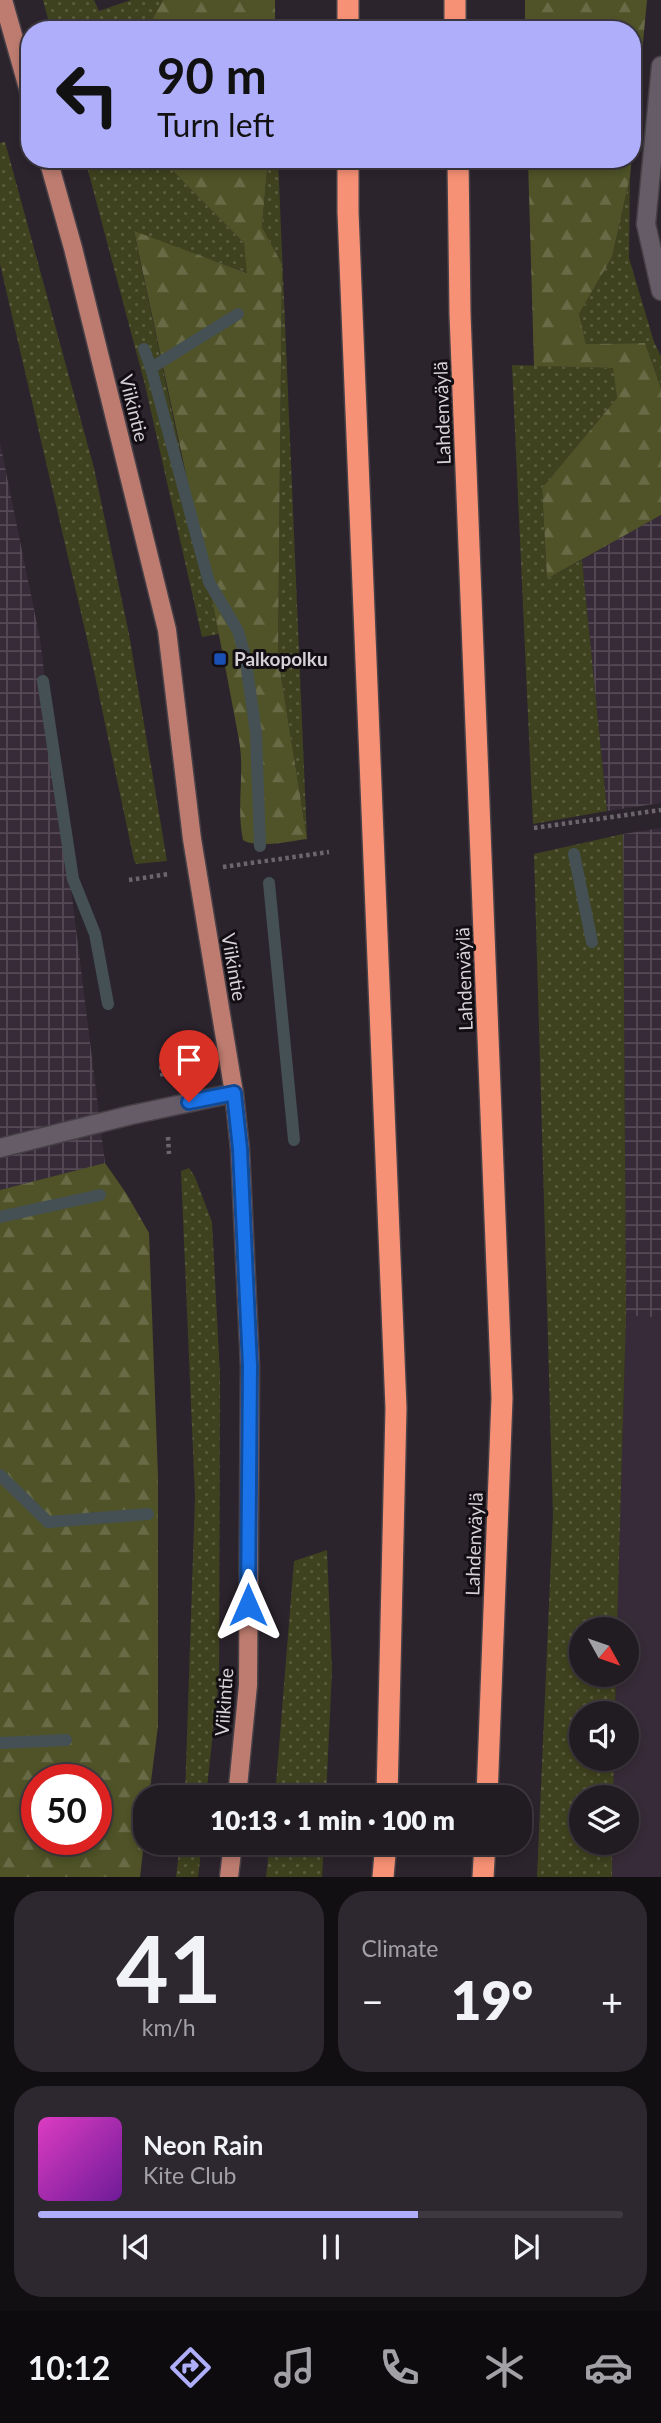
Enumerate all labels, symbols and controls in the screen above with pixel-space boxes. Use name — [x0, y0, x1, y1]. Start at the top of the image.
text: 90 m — [157, 46, 267, 104]
icon: left — [42, 49, 133, 140]
text: Turn left — [157, 105, 274, 144]
street label: Lahdenväylä — [428, 361, 455, 465]
street label: Viikintie — [115, 372, 154, 444]
place label: Palkopolku — [234, 647, 328, 670]
marker: Palkopolku — [212, 651, 228, 667]
street label: Lahdenväylä — [450, 927, 477, 1031]
street label: Viikintie — [217, 931, 252, 1003]
pin — [159, 1030, 219, 1102]
icon: arrive — [170, 1041, 208, 1079]
street label: Lahdenväylä — [460, 1492, 487, 1596]
position arrow — [211, 1568, 285, 1642]
north arrow — [569, 1617, 639, 1687]
map controls — [569, 1617, 639, 1855]
street label: Viikintie — [210, 1667, 237, 1737]
button: sound — [569, 1701, 639, 1771]
speed limit sign: 50 — [21, 1764, 112, 1855]
button: layers — [569, 1785, 639, 1855]
text: 10:13 · 1 min · 100 m — [210, 1804, 455, 1836]
text: 41 — [116, 1913, 222, 2022]
text: Climate — [362, 1934, 438, 1962]
text: 19° — [451, 1969, 533, 2031]
text: − — [362, 1978, 384, 2024]
text: + — [601, 1978, 623, 2024]
text: km/h — [142, 2013, 196, 2041]
text: Neon Rain — [143, 2129, 263, 2161]
text: Kite Club — [143, 2161, 236, 2189]
icon: previous — [117, 2228, 155, 2266]
icon: pause — [312, 2228, 350, 2266]
icon: next — [507, 2228, 545, 2266]
icon: directions — [166, 2343, 215, 2392]
icon: music — [270, 2343, 319, 2392]
icon: phone — [375, 2343, 424, 2392]
icon: climate — [480, 2343, 529, 2392]
icon: car — [584, 2343, 633, 2392]
text: 10:12 — [28, 2348, 110, 2387]

